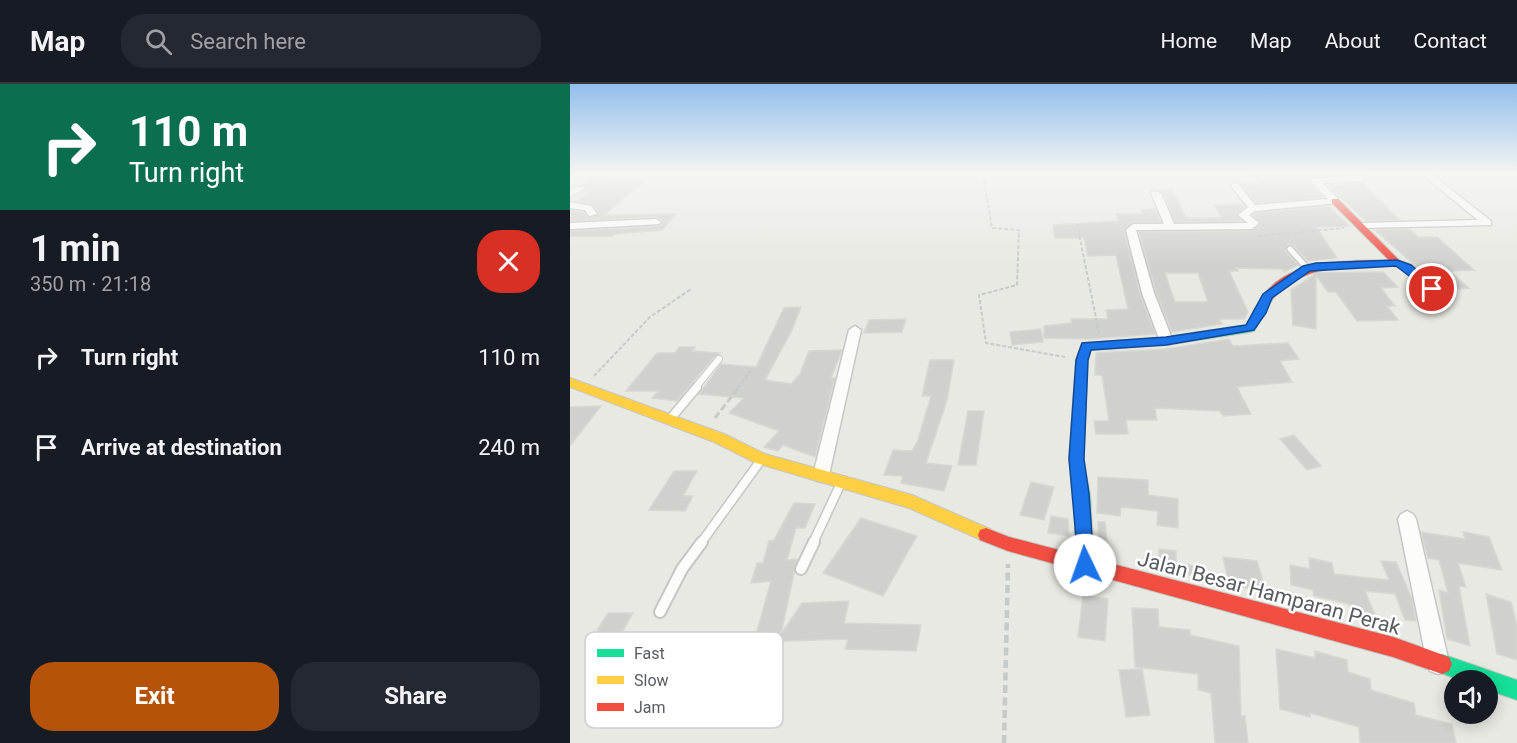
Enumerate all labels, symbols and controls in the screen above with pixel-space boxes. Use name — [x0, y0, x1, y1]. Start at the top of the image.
search box — [121, 14, 541, 68]
text: Map — [30, 25, 85, 58]
icon: search — [142, 25, 175, 58]
text: Search here — [190, 29, 306, 54]
text: Home — [1161, 29, 1217, 53]
text: Map — [1250, 29, 1292, 53]
text: About — [1325, 29, 1381, 53]
text: Contact — [1414, 29, 1487, 53]
text: 110 m — [129, 107, 248, 156]
icon: right — [30, 108, 108, 186]
text: Turn right — [129, 157, 244, 189]
text: 1 min — [30, 228, 121, 270]
button: close — [477, 230, 540, 293]
pin — [1406, 263, 1457, 314]
text: 350 m · 21:18 — [30, 272, 151, 296]
icon: arrive — [1415, 272, 1448, 305]
icon: right — [30, 341, 63, 374]
text: Turn right — [81, 345, 178, 370]
text: 110 m — [478, 345, 540, 370]
icon: arrive — [30, 431, 63, 464]
text: Arrive at destination — [81, 435, 282, 460]
text: 240 m — [478, 435, 540, 460]
position arrow — [1053, 533, 1117, 597]
street label: Jalan Besar Hamparan Perak — [1135, 546, 1403, 640]
legend — [585, 632, 783, 728]
text: Fast — [634, 644, 665, 663]
button: Exit — [30, 662, 279, 731]
button: Share — [291, 662, 540, 731]
map controls — [1444, 670, 1498, 724]
button: sound — [1444, 670, 1498, 724]
text: Slow — [634, 671, 669, 690]
text: Jam — [634, 698, 666, 717]

